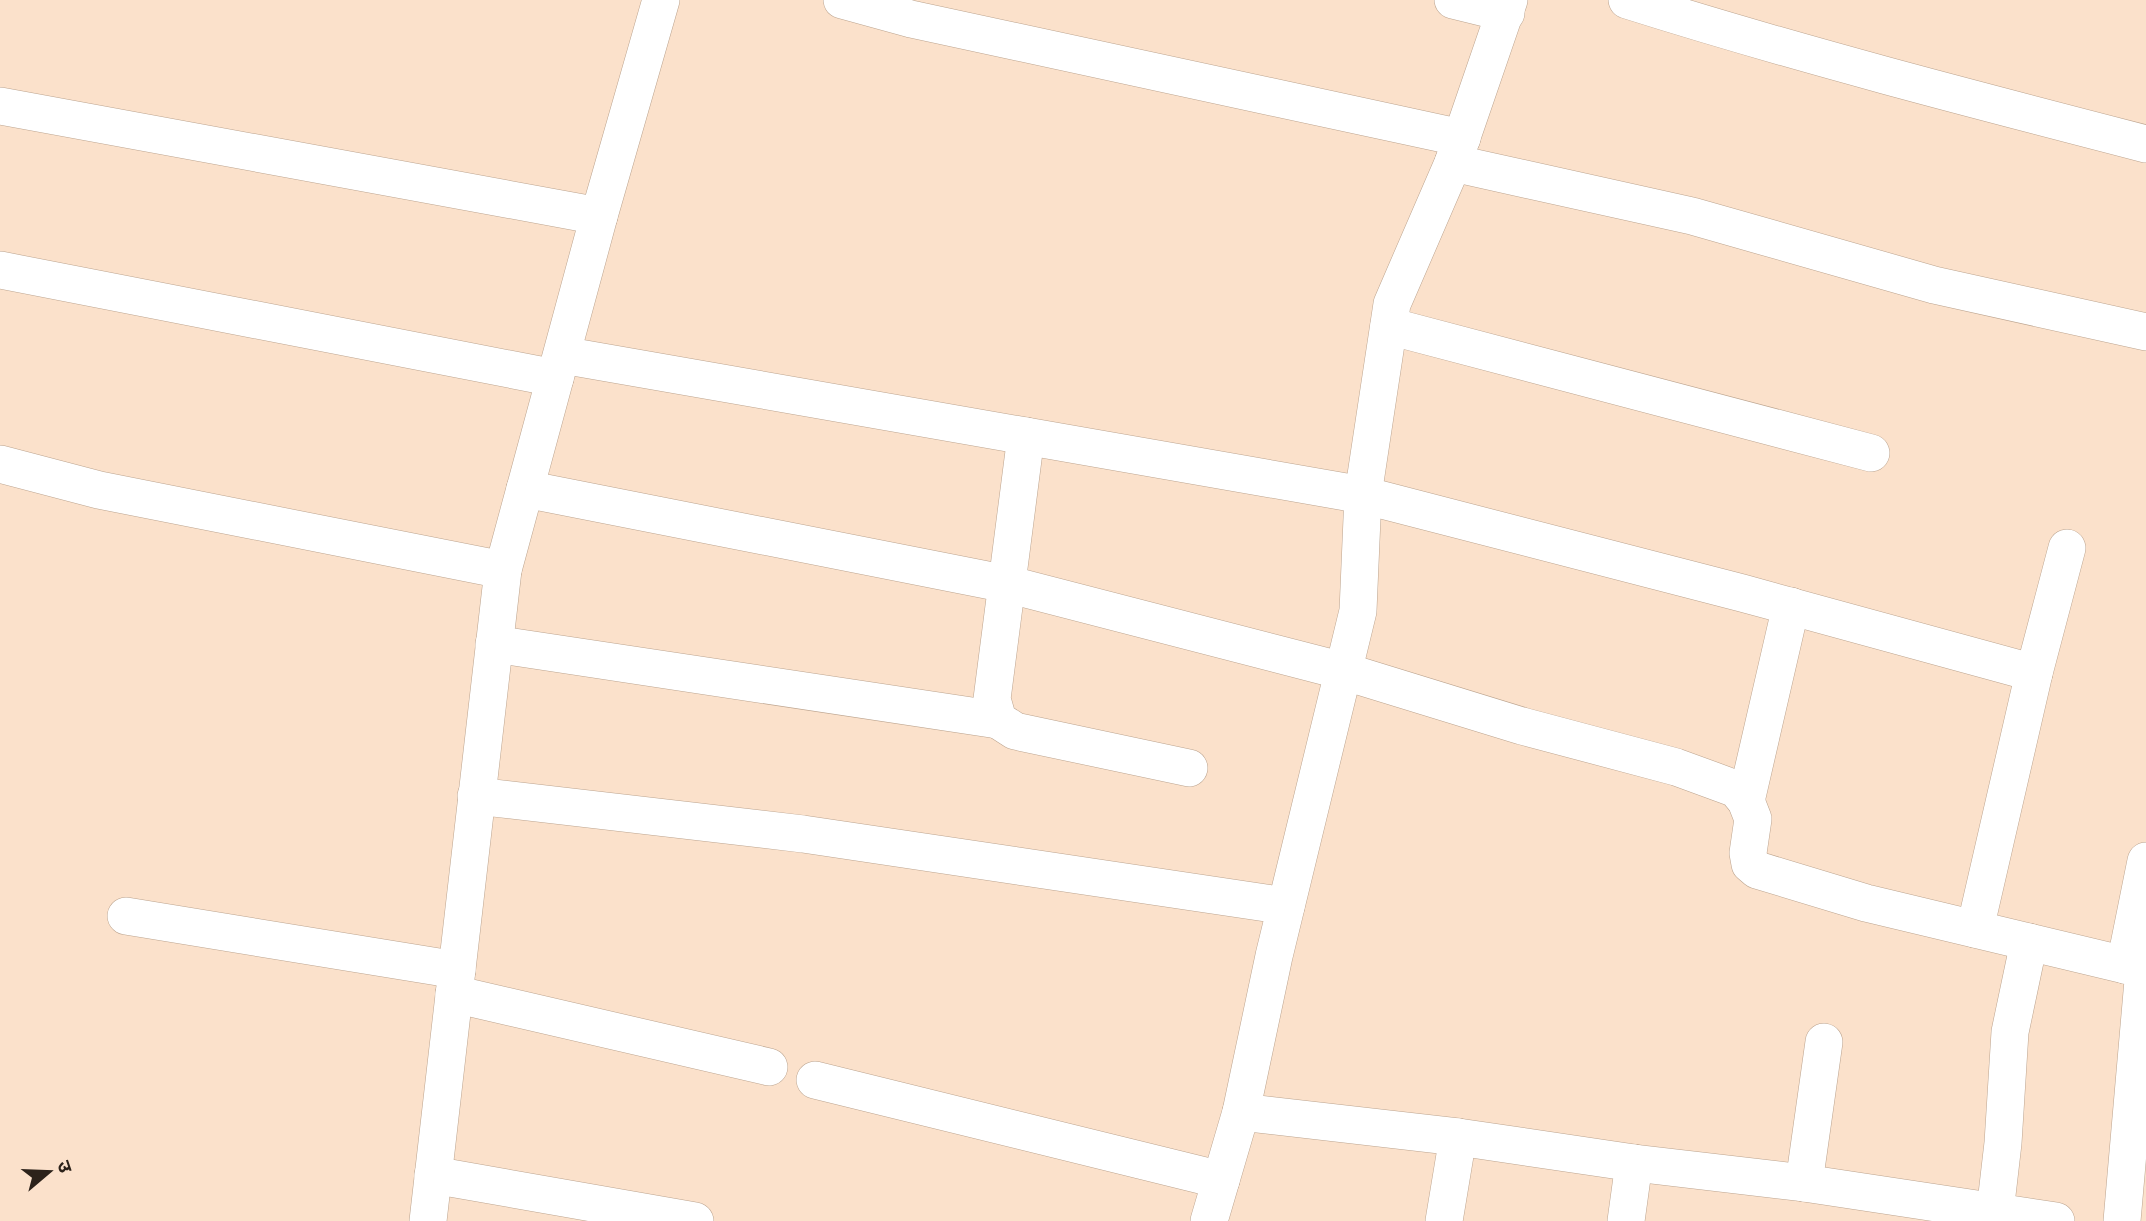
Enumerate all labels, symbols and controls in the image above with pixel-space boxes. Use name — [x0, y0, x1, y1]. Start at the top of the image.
north arrow — [14, 1137, 84, 1207]
text: उ — [50, 1158, 77, 1177]

